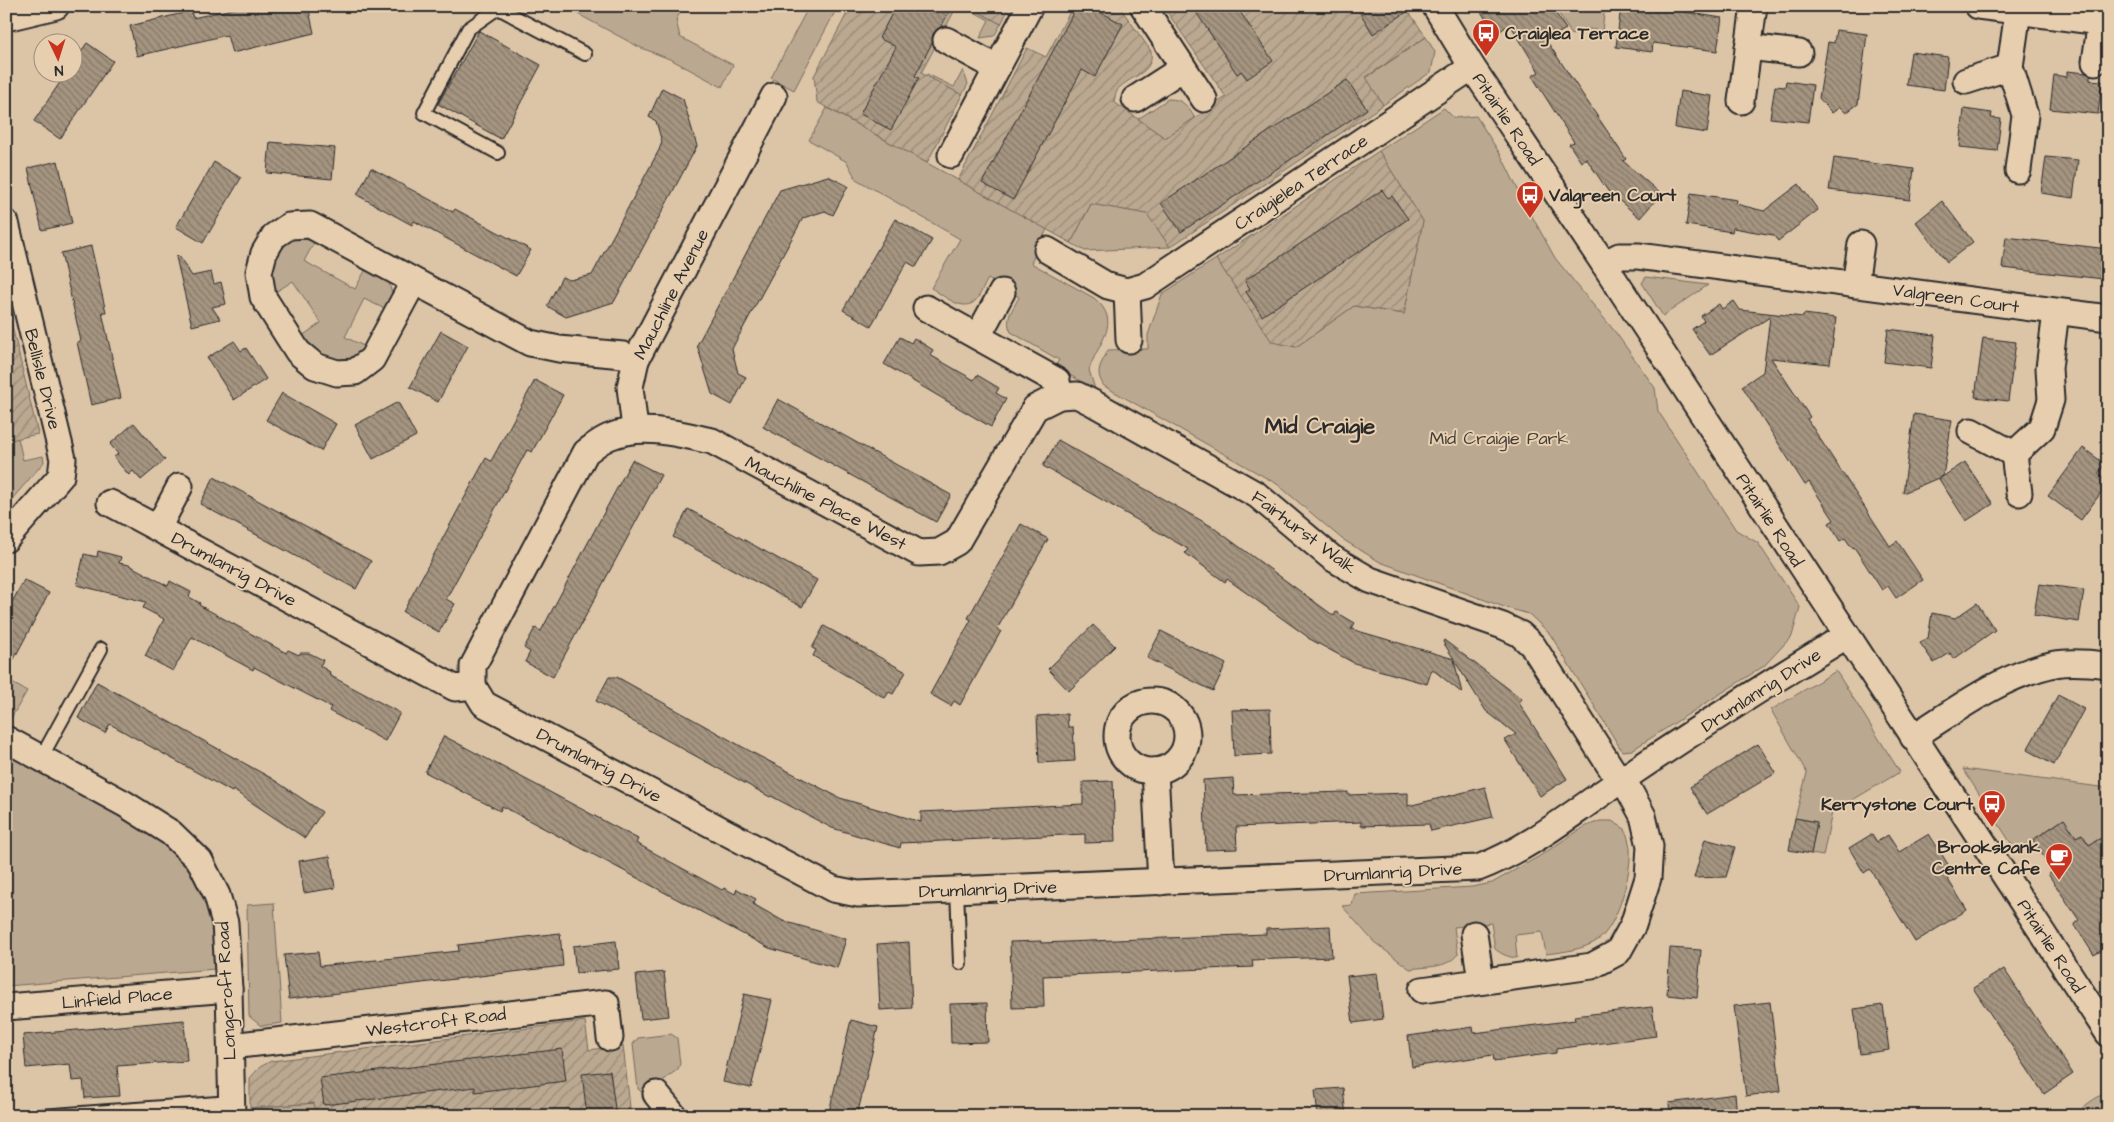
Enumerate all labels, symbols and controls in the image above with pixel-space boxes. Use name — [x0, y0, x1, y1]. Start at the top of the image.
bus stop icon: Craiglea Terrace — [1471, 18, 1501, 57]
place label: Craiglea Terrace — [1505, 21, 1649, 47]
north arrow — [32, 32, 82, 82]
text: N — [54, 60, 64, 80]
street label: Pitairlie Road — [1466, 68, 1547, 171]
street label: Craigielea Terrace — [1229, 128, 1374, 237]
bus stop icon: Valgreen Court — [1515, 180, 1545, 219]
place label: Valgreen Court — [1548, 183, 1677, 209]
street label: Mauchline Avenue — [628, 224, 715, 364]
street label: Valgreen Court — [1891, 277, 2021, 321]
street label: Bellisle Drive — [18, 326, 67, 432]
district label: Mid Craigie — [1265, 411, 1375, 443]
park label: Mid Craigie Park — [1429, 426, 1569, 452]
street label: Mauchline Place West — [741, 450, 912, 557]
street label: Pitairlie Road — [1730, 469, 1809, 572]
street label: Fairhurst Walk — [1246, 485, 1361, 580]
street label: Drumlanrig Drive — [166, 526, 301, 614]
street label: Drumlanrig Drive — [1696, 642, 1827, 739]
street label: Drumlanrig Drive — [531, 722, 666, 810]
bus stop icon: Kerrystone Court — [1977, 789, 2007, 828]
place label: Kerrystone Court — [1821, 792, 1974, 818]
place label: Brooksbank Centre Cafe — [1932, 835, 2041, 881]
cafe icon: Brooksbank Centre Cafe — [2044, 842, 2074, 881]
street label: Drumlanrig Drive — [1323, 856, 1463, 890]
street label: Drumlanrig Drive — [918, 875, 1058, 905]
street label: Pitairlie Road — [2011, 895, 2090, 998]
street label: Longcroft Road — [210, 921, 244, 1061]
street label: Linfield Place — [61, 981, 174, 1016]
street label: Westcroft Road — [365, 1002, 508, 1043]

